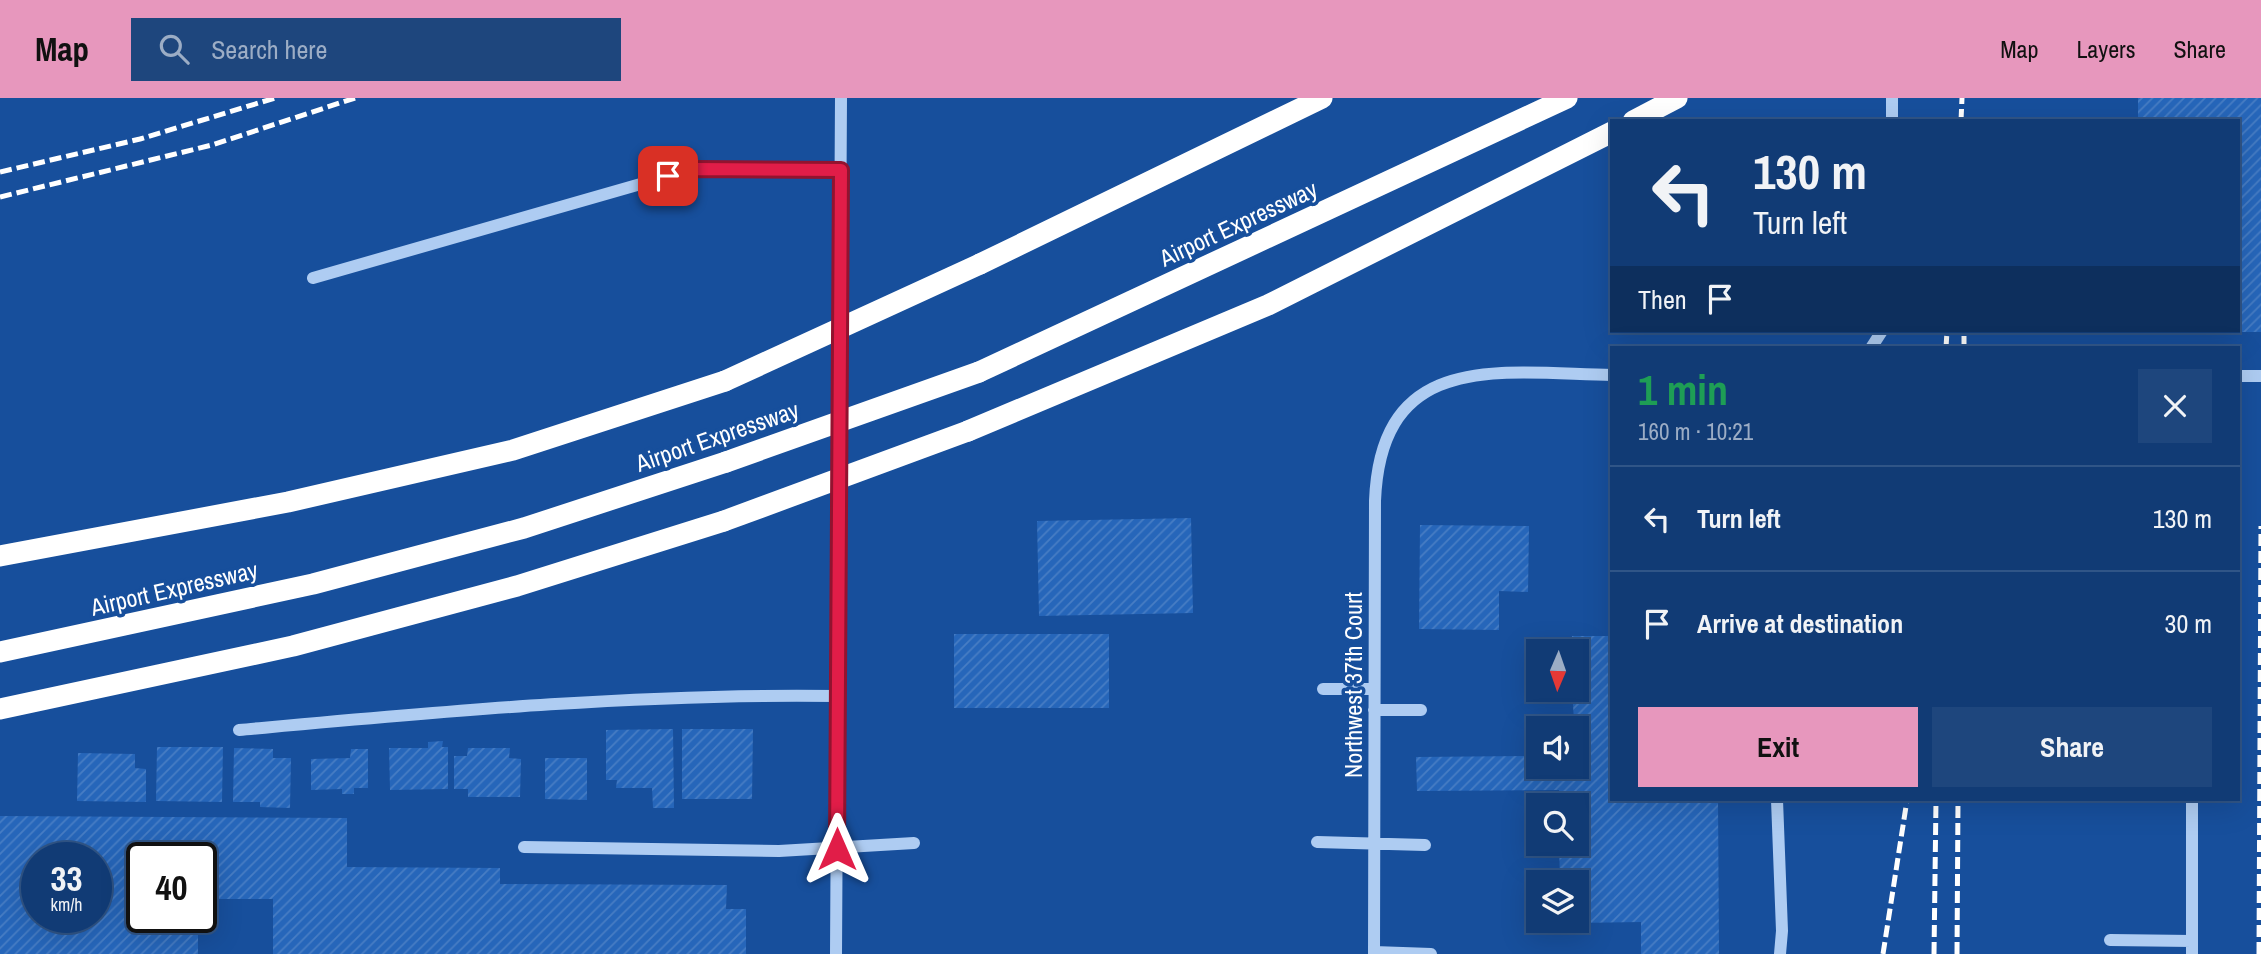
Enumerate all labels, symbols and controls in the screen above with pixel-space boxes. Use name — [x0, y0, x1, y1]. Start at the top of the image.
search box — [131, 18, 621, 81]
text: Map — [35, 27, 89, 71]
icon: search — [155, 30, 193, 68]
text: Search here — [211, 32, 327, 67]
text: Map — [2000, 33, 2038, 65]
text: Layers — [2076, 33, 2135, 65]
text: Share — [2173, 33, 2226, 65]
text: 130 m — [1753, 138, 1867, 204]
pin — [638, 146, 698, 206]
icon: left — [1638, 147, 1729, 238]
icon: arrive — [649, 157, 687, 195]
street label: Airport Expressway — [1153, 172, 1322, 274]
text: Turn left — [1753, 201, 1847, 244]
icon: arrive — [1701, 280, 1739, 318]
text: Then — [1638, 282, 1687, 317]
text: 1 min — [1638, 362, 1728, 418]
button: close — [2138, 369, 2212, 443]
street label: Airport Expressway — [630, 393, 803, 479]
text: 160 m · 10:21 — [1638, 416, 1753, 447]
icon: left — [1638, 500, 1676, 538]
text: Turn left — [1697, 501, 1781, 536]
text: 130 m — [2153, 501, 2212, 536]
street label: Airport Expressway — [86, 553, 261, 623]
street label: Northwest 37th Court — [1337, 591, 1369, 778]
icon: arrive — [1638, 605, 1676, 643]
text: Arrive at destination — [1697, 606, 1903, 641]
text: 30 m — [2165, 606, 2212, 641]
north arrow — [1526, 639, 1589, 702]
map controls — [1526, 639, 1589, 933]
button: Exit — [1638, 707, 1918, 787]
button: Share — [1932, 707, 2212, 787]
button: sound — [1526, 716, 1589, 779]
button: search — [1526, 793, 1589, 856]
position arrow — [800, 812, 874, 886]
speed limit sign: 40 — [126, 842, 217, 933]
text: 33 — [51, 855, 82, 902]
button: layers — [1526, 870, 1589, 933]
text: km/h — [51, 892, 83, 917]

